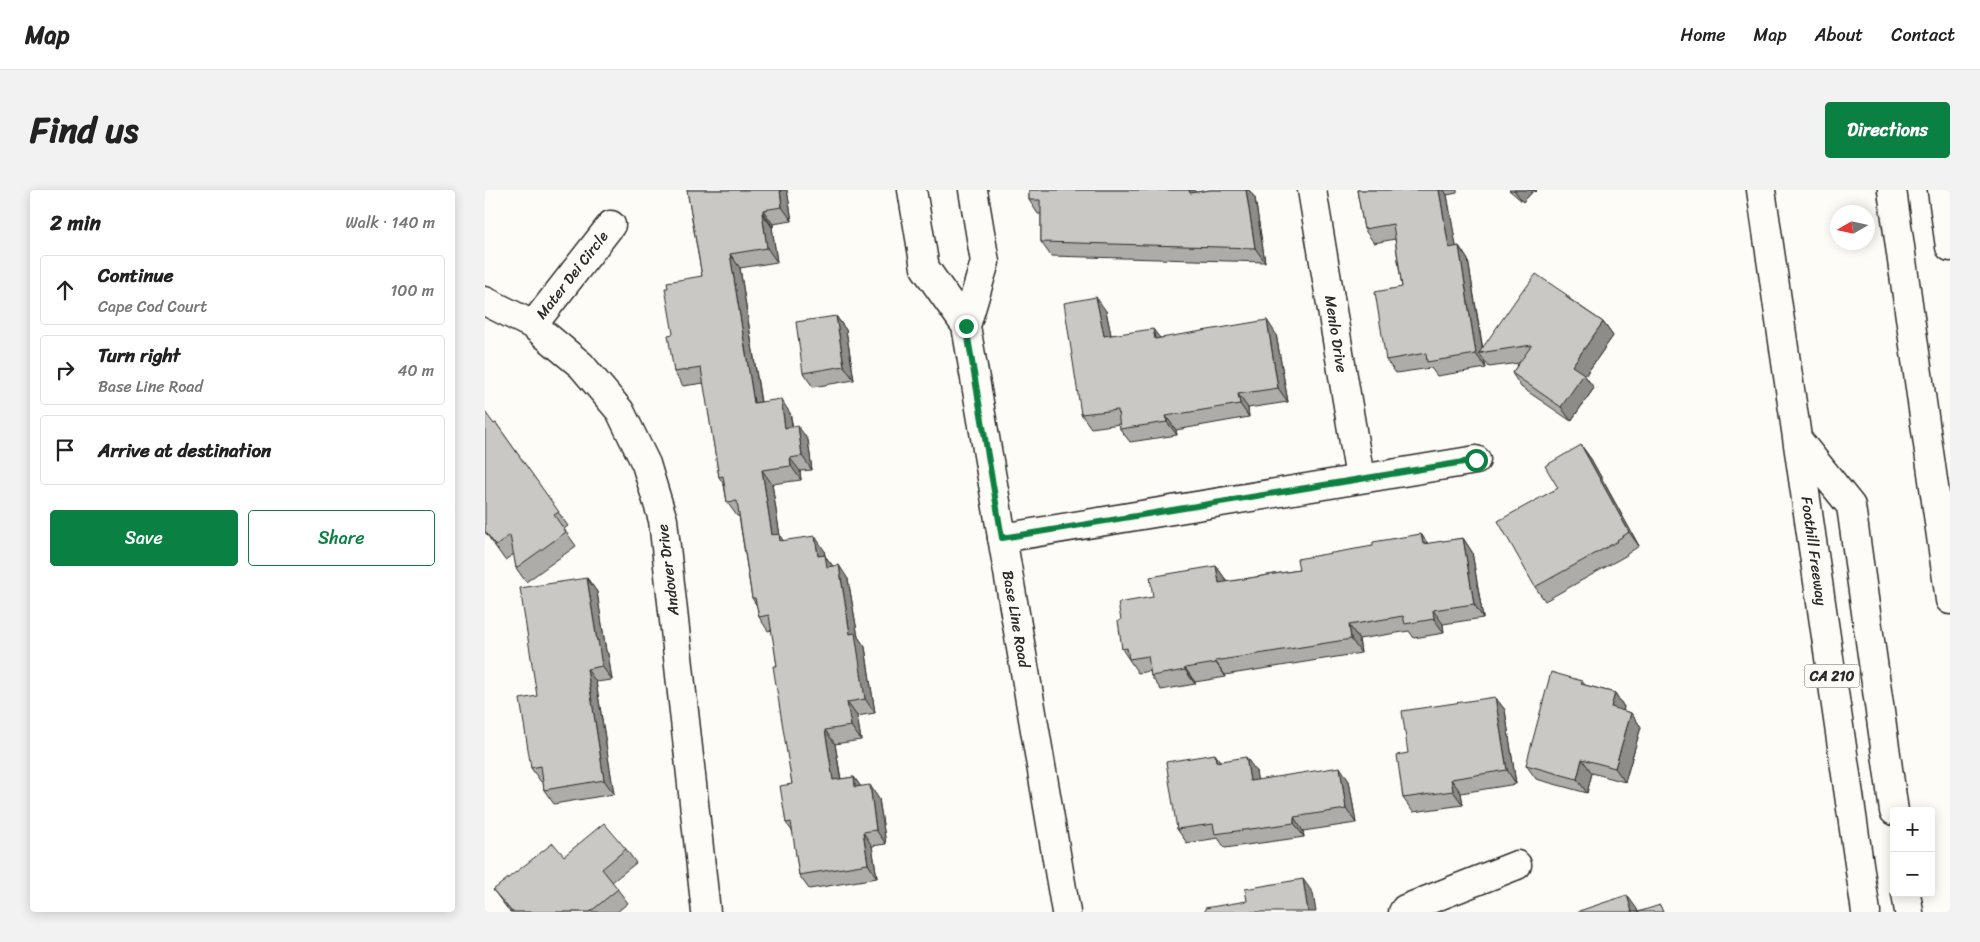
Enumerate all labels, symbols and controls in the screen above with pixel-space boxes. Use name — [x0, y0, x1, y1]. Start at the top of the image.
text: Map — [25, 14, 69, 56]
text: Home — [1681, 19, 1726, 51]
text: Map — [1754, 19, 1787, 51]
text: About — [1815, 19, 1863, 51]
text: Contact — [1891, 19, 1955, 51]
text: Find us — [30, 99, 138, 161]
button: Directions — [1825, 102, 1950, 158]
text: 2 min — [50, 204, 101, 242]
north arrow — [1830, 205, 1875, 250]
text: Walk · 140 m — [346, 208, 435, 237]
street label: Mater Dei Circle — [529, 225, 615, 325]
text: Continue — [98, 259, 174, 292]
icon: ahead — [51, 276, 79, 304]
text: 100 m — [390, 276, 434, 305]
text: Cape Cod Court — [98, 292, 207, 321]
street label: Menlo Drive — [1317, 294, 1355, 375]
route end — [955, 315, 978, 338]
text: Turn right — [98, 339, 180, 372]
icon: right — [51, 356, 79, 384]
text: 40 m — [397, 356, 434, 385]
text: Base Line Road — [98, 372, 203, 401]
text: Arrive at destination — [98, 434, 271, 467]
icon: arrive — [51, 436, 79, 464]
route start — [1465, 449, 1488, 472]
street label: Foothill Freeway — [1793, 495, 1835, 607]
button: Save — [50, 510, 238, 566]
button: Share — [248, 510, 435, 566]
street label: Andover Drive — [649, 522, 687, 618]
street label: Base Line Road — [995, 568, 1038, 671]
road number: CA 210 — [1805, 664, 1859, 688]
map controls — [1890, 807, 1935, 897]
button: + — [1890, 807, 1935, 852]
button: − — [1890, 852, 1935, 897]

